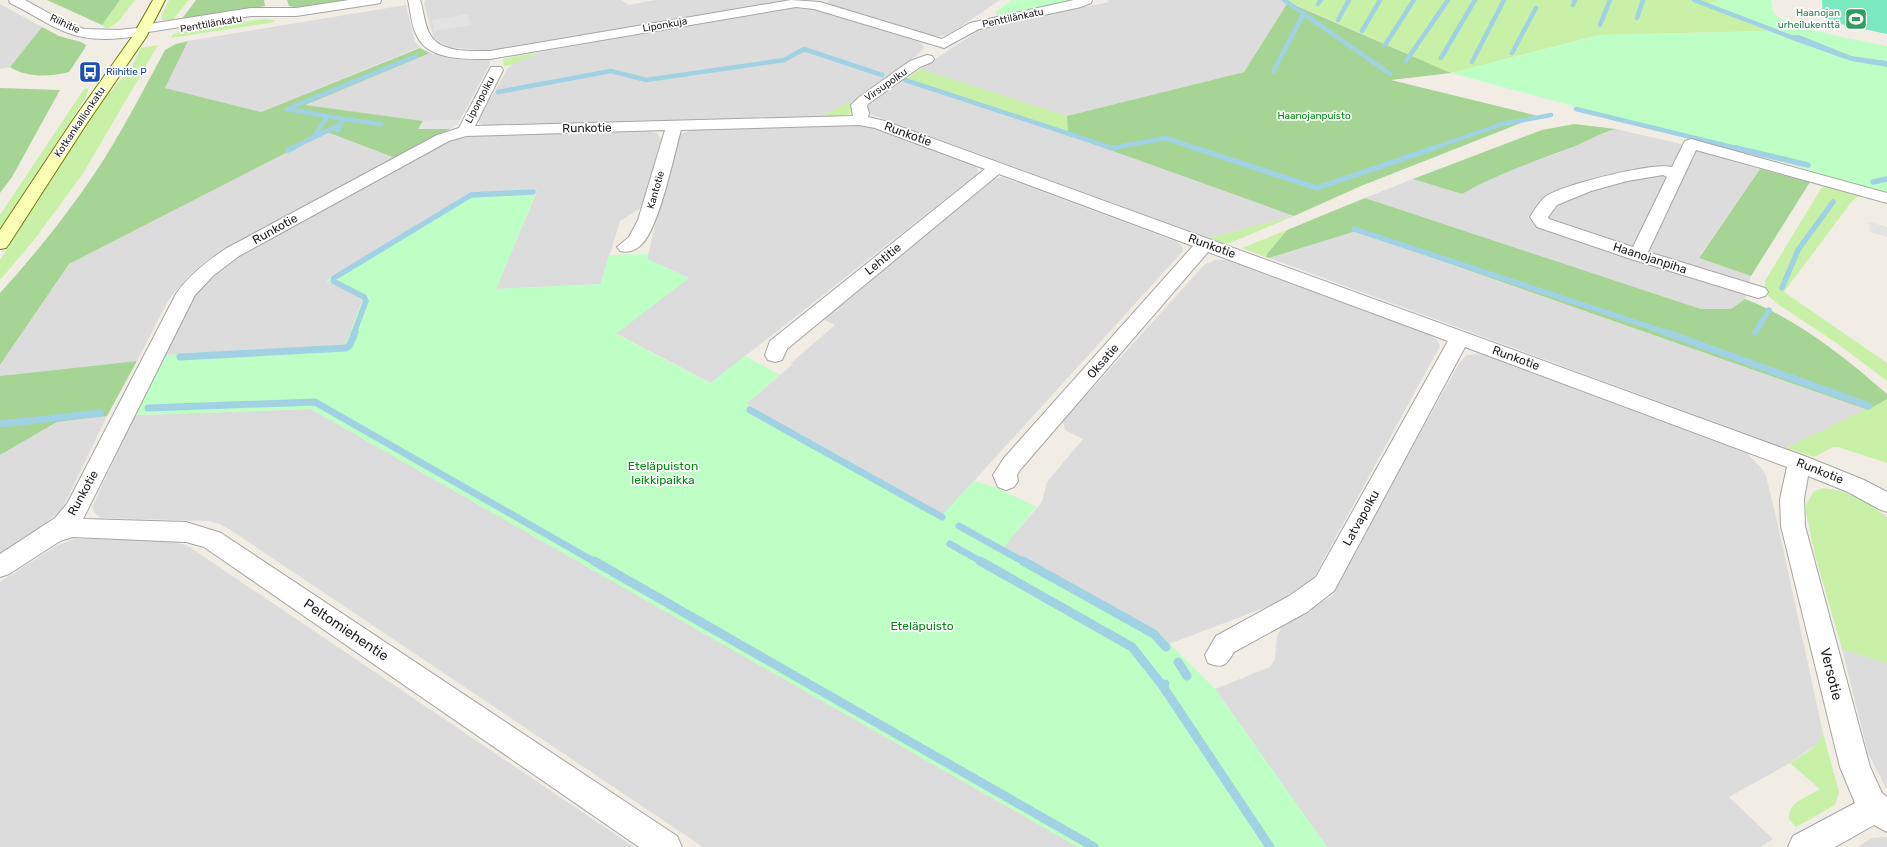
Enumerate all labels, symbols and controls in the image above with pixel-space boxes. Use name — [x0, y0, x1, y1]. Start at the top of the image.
street label: Penttilänkatu — [981, 6, 1045, 30]
sports icon: Haanojan urheilukenttä — [1843, 6, 1869, 32]
place label: Haanojan urheilukenttä — [1778, 7, 1840, 31]
street label: Riihitie — [48, 12, 82, 36]
street label: Penttilänkatu — [179, 13, 243, 35]
street label: Liponkuja — [642, 15, 688, 35]
bus stop icon: Riihitie P — [77, 59, 103, 85]
place label: Riihitie P — [106, 66, 147, 78]
street label: Virsupolku — [862, 66, 910, 104]
street label: Liponpolku — [463, 75, 497, 125]
street label: Kotkankallionkatu — [52, 85, 108, 159]
park label: Haanojanpuisto — [1277, 110, 1351, 122]
street label: Runkotie — [882, 119, 934, 149]
street label: Runkotie — [562, 121, 612, 135]
street label: Kantotie — [645, 169, 667, 210]
street label: Runkotie — [250, 211, 300, 247]
street label: Runkotie — [1186, 231, 1238, 261]
street label: Haanojanpiha — [1611, 239, 1689, 277]
street label: Lehtitie — [862, 240, 904, 278]
street label: Oksatie — [1084, 341, 1122, 381]
street label: Runkotie — [1490, 343, 1542, 373]
street label: Runkotie — [1794, 455, 1846, 487]
park label: Eteläpuiston leikkipaikka — [628, 459, 698, 487]
street label: Runkotie — [65, 468, 101, 518]
street label: Latvapolku — [1340, 488, 1382, 548]
street label: Peltomiehentie — [300, 595, 392, 665]
park label: Eteläpuisto — [890, 619, 954, 633]
street label: Versotie — [1816, 646, 1846, 702]

